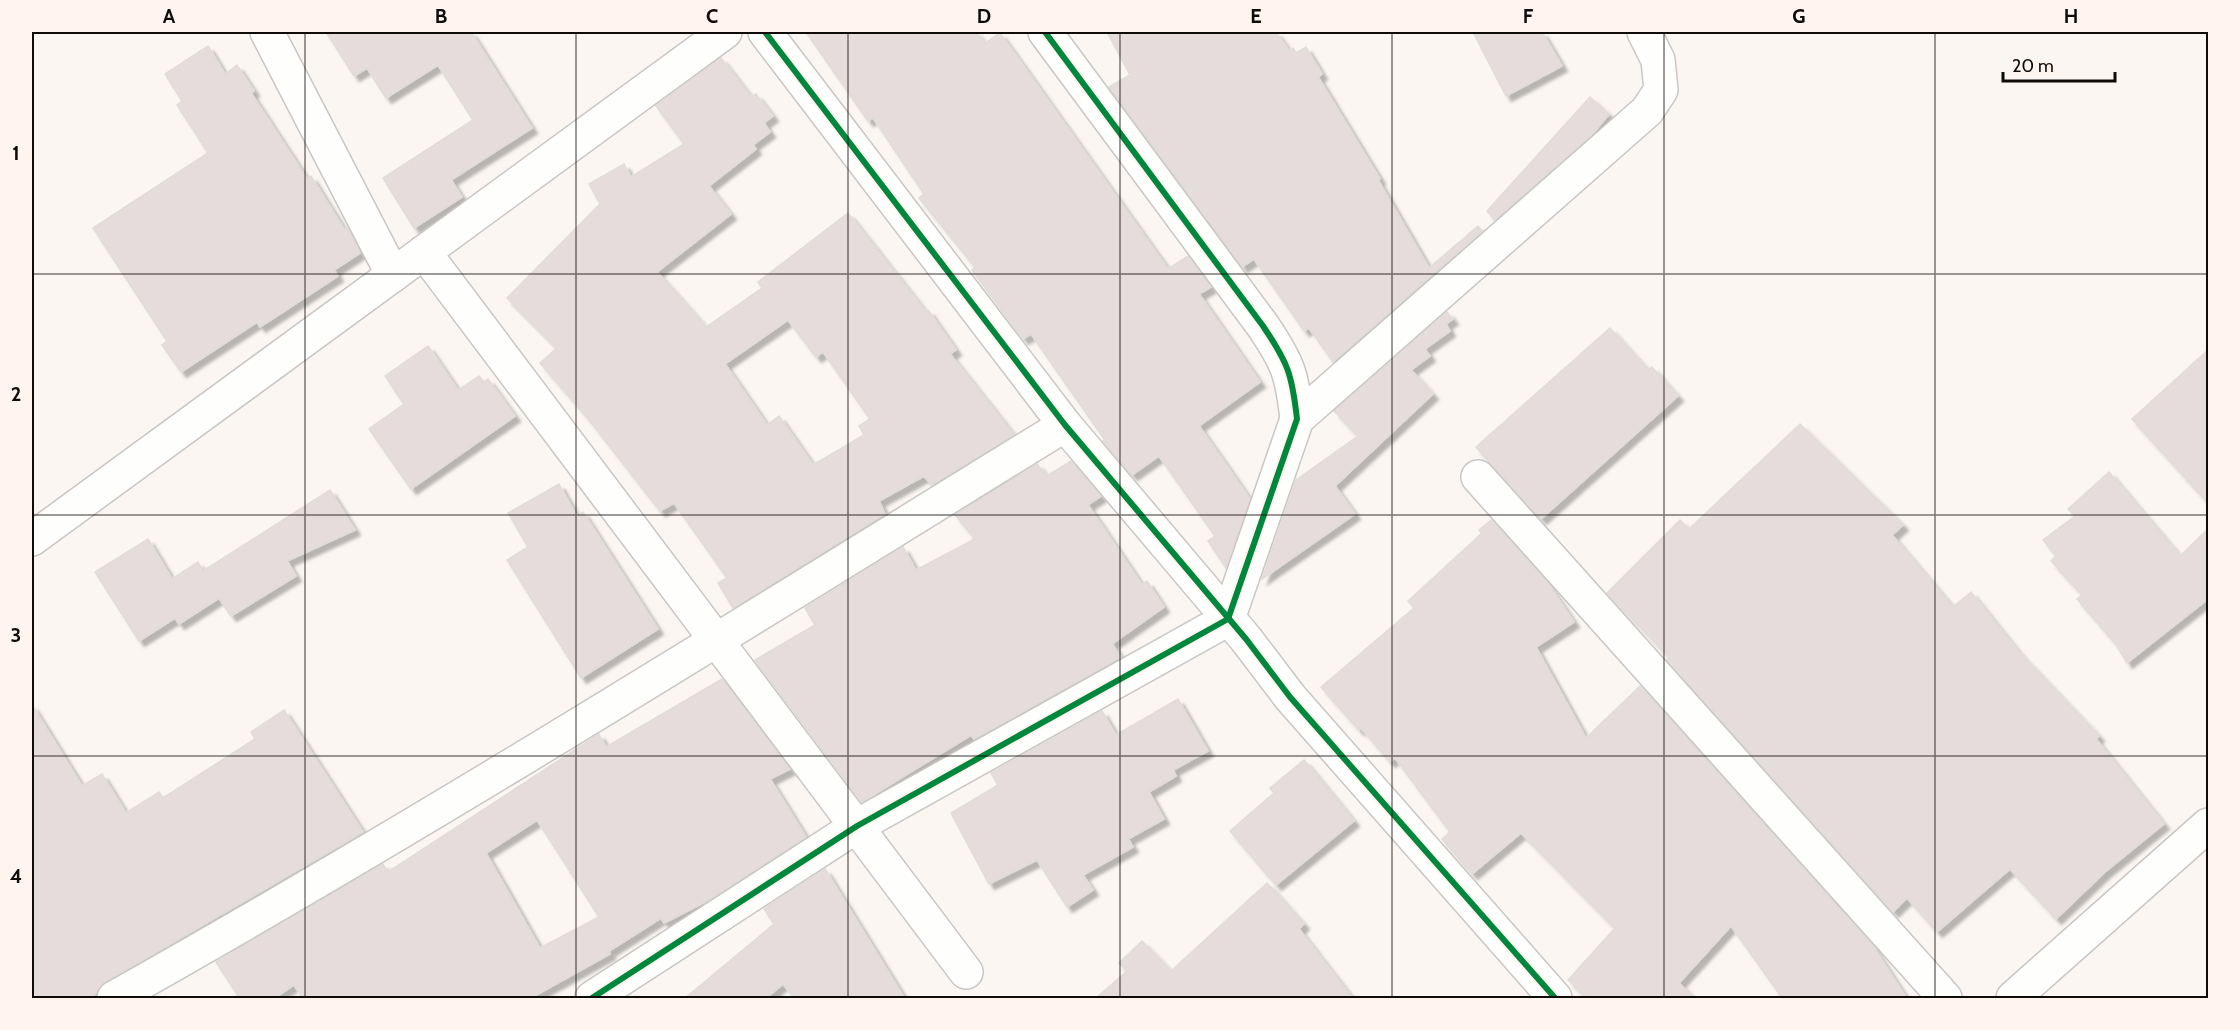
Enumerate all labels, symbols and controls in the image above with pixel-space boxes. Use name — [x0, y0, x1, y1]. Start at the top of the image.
text: A — [163, 4, 176, 28]
text: B — [435, 4, 447, 28]
text: C — [706, 4, 718, 28]
text: D — [977, 4, 991, 28]
text: E — [1250, 4, 1262, 28]
text: F — [1523, 4, 1534, 28]
text: G — [1792, 4, 1806, 28]
text: H — [2064, 4, 2078, 28]
scale bar — [2003, 45, 2116, 83]
text: 20 m — [2012, 55, 2054, 77]
text: 1 — [12, 141, 20, 165]
text: 2 — [11, 382, 21, 406]
text: 3 — [11, 623, 21, 647]
text: 4 — [10, 864, 22, 888]

